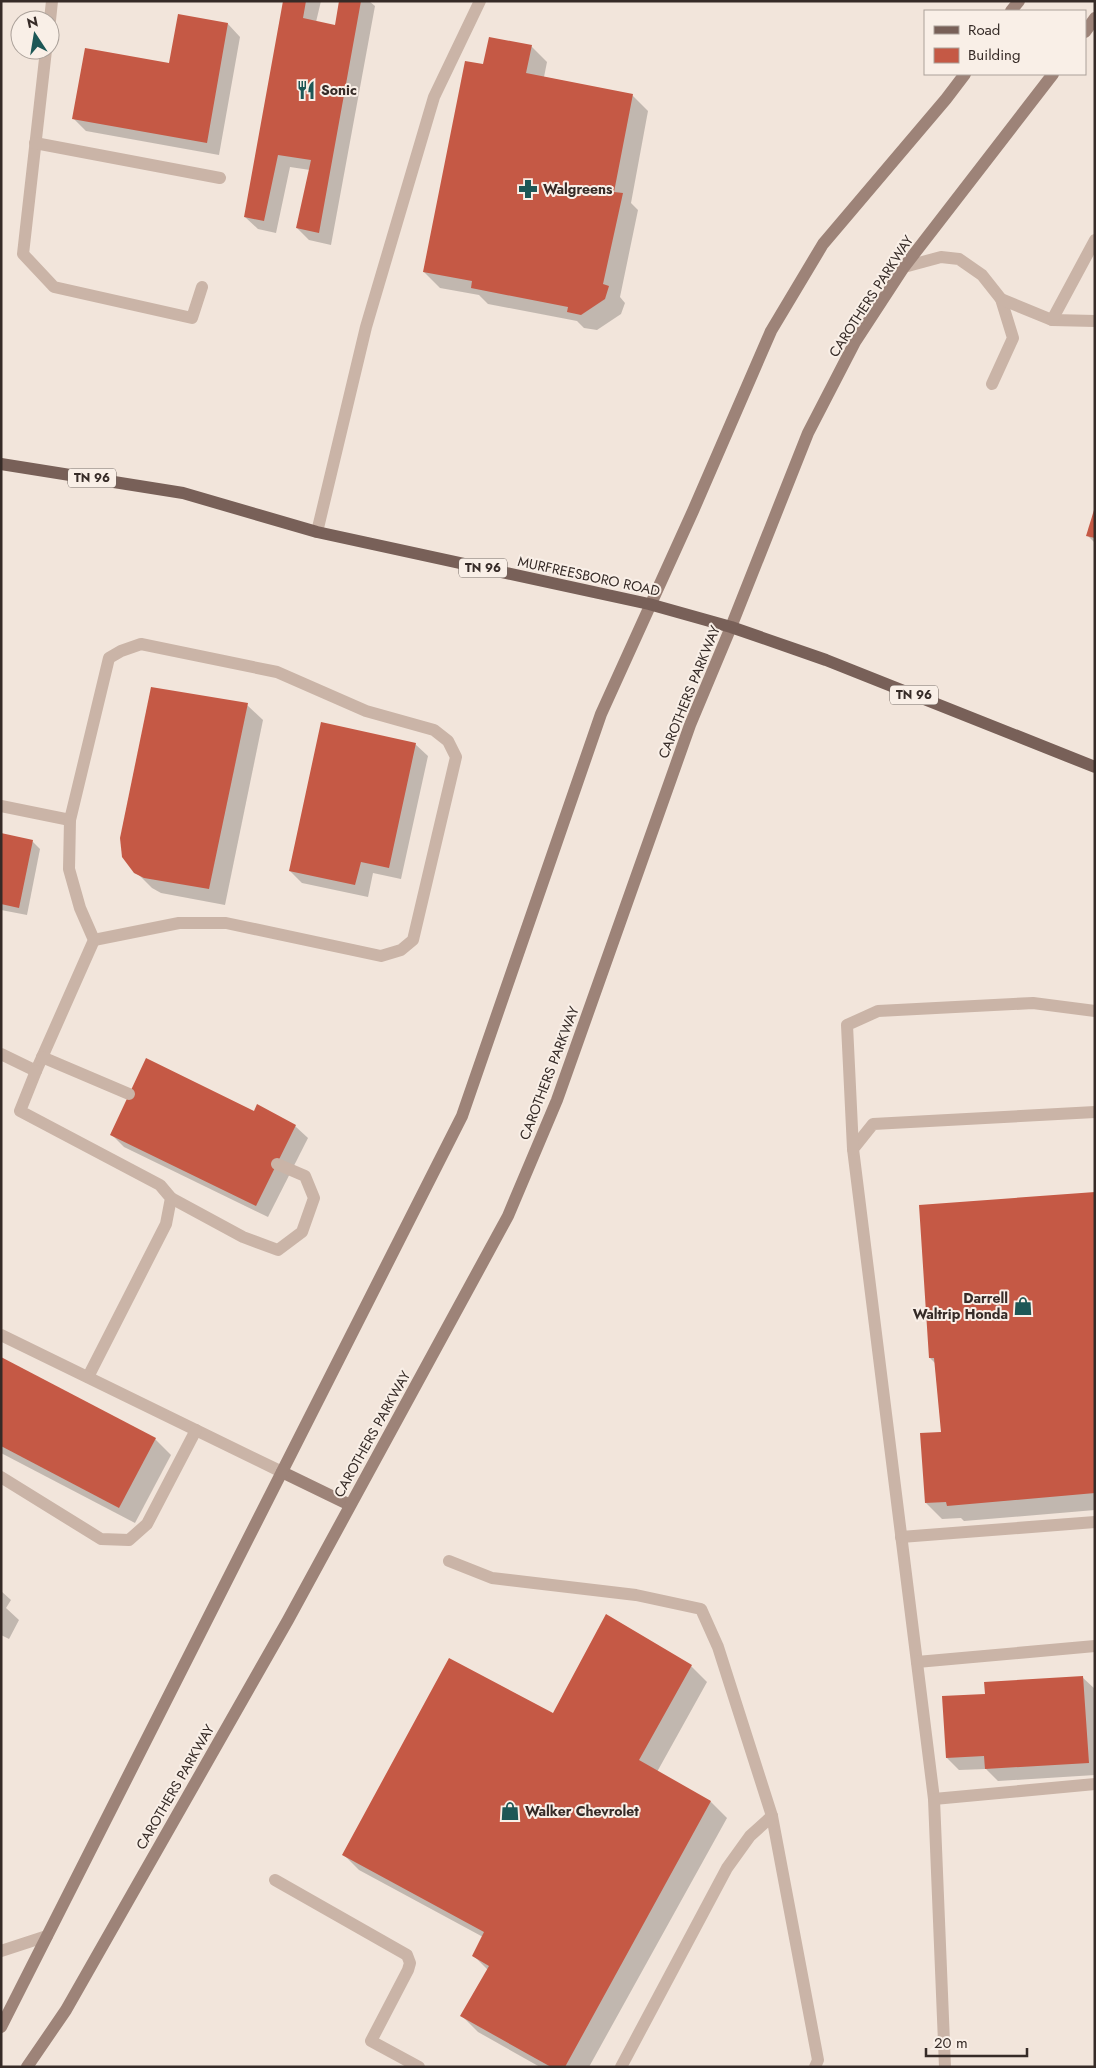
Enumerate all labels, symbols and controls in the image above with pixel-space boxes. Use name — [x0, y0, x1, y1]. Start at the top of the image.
north arrow — [10, 10, 60, 60]
legend — [924, 10, 1086, 75]
text: N — [25, 11, 40, 33]
text: Road — [968, 19, 1000, 41]
text: Building — [968, 44, 1020, 66]
restaurant icon: Sonic — [295, 79, 317, 101]
place label: Sonic — [321, 80, 357, 100]
pharmacy icon: Walgreens — [517, 178, 539, 200]
place label: Walgreens — [543, 179, 613, 199]
street label: CAROTHERS PARKWAY — [824, 231, 918, 361]
road number: TN 96 — [68, 468, 116, 488]
street label: MURFREESBORO ROAD — [516, 551, 662, 601]
road number: TN 96 — [459, 558, 507, 578]
street label: CAROTHERS PARKWAY — [653, 622, 725, 761]
road number: TN 96 — [890, 686, 938, 704]
street label: CAROTHERS PARKWAY — [514, 1003, 584, 1143]
place label: Darrell Waltrip Honda — [913, 1288, 1008, 1324]
shop icon: Darrell Waltrip Honda — [1012, 1295, 1034, 1317]
street label: CAROTHERS PARKWAY — [329, 1367, 415, 1501]
street label: CAROTHERS PARKWAY — [131, 1721, 219, 1853]
shop icon: Walker Chevrolet — [499, 1800, 521, 1822]
place label: Walker Chevrolet — [525, 1801, 639, 1821]
scale bar — [926, 2026, 1027, 2058]
text: 20 m — [934, 2032, 968, 2054]

